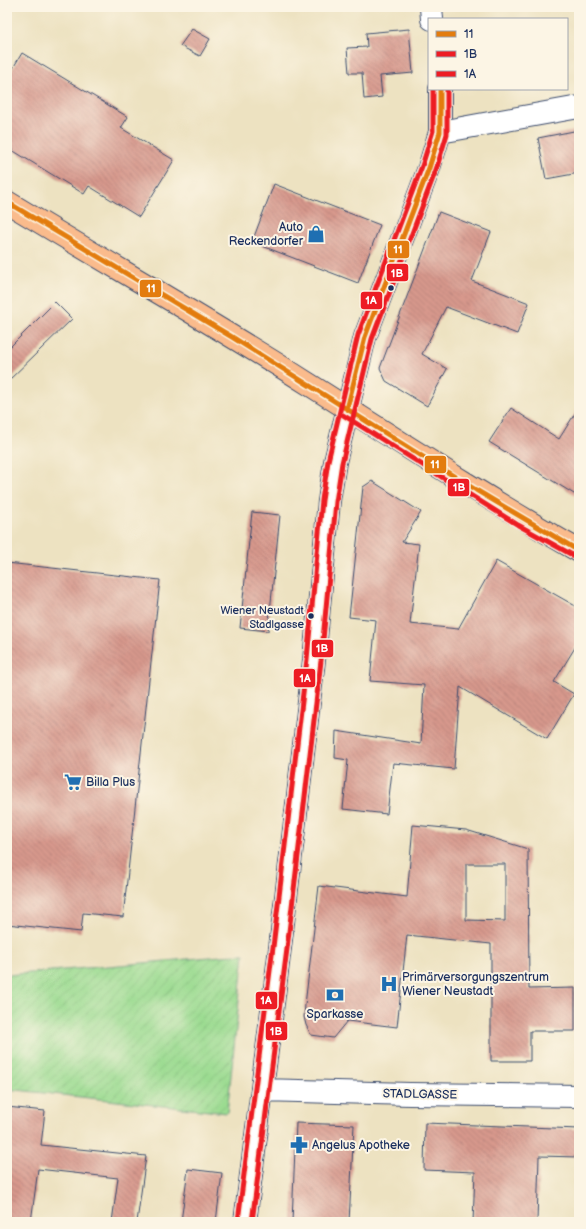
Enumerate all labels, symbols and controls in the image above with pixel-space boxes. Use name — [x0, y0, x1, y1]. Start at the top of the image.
legend — [428, 18, 568, 90]
text: 11 — [464, 27, 473, 42]
text: 1B — [464, 47, 477, 62]
text: 1A — [464, 67, 477, 82]
place label: Auto Reckendorfer — [229, 220, 304, 249]
shop icon: Auto Reckendorfer — [306, 224, 326, 244]
line badge: 11 — [387, 240, 410, 259]
text: 11 — [393, 243, 403, 256]
line badge: 1B — [386, 263, 409, 282]
text: 1B — [391, 267, 403, 280]
line badge: 11 — [139, 279, 162, 298]
text: 11 — [146, 282, 156, 295]
unlabelled marker — [386, 283, 396, 293]
line badge: 1A — [360, 291, 383, 310]
text: 1A — [365, 294, 377, 307]
line badge: 11 — [424, 455, 447, 474]
text: 11 — [430, 458, 440, 471]
line badge: 1B — [447, 478, 470, 497]
text: 1B — [453, 481, 465, 494]
place label: Wiener Neustadt Stadlgasse — [220, 604, 305, 631]
marker: Wiener Neustadt Stadlgasse — [306, 611, 316, 621]
line badge: 1B — [311, 639, 334, 658]
text: 1B — [316, 642, 328, 655]
line badge: 1A — [293, 668, 316, 688]
text: 1A — [299, 672, 311, 685]
supermarket icon: Billa Plus — [63, 772, 83, 792]
place label: Billa Plus — [86, 775, 135, 790]
place label: Primärversorgungszentrum Wiener Neustadt — [402, 970, 549, 999]
hospital icon: Primärversorgungszentrum Wiener Neustadt — [379, 974, 399, 994]
bank icon: Sparkasse — [325, 985, 345, 1005]
line badge: 1A — [255, 991, 278, 1010]
text: 1A — [260, 994, 272, 1007]
place label: Sparkasse — [307, 1007, 363, 1022]
line badge: 1B — [265, 1021, 288, 1041]
text: 1B — [270, 1025, 282, 1038]
street label: STADLGASSE — [383, 1086, 457, 1103]
pharmacy icon: Angelus Apotheke — [289, 1135, 309, 1155]
place label: Angelus Apotheke — [312, 1138, 410, 1153]

